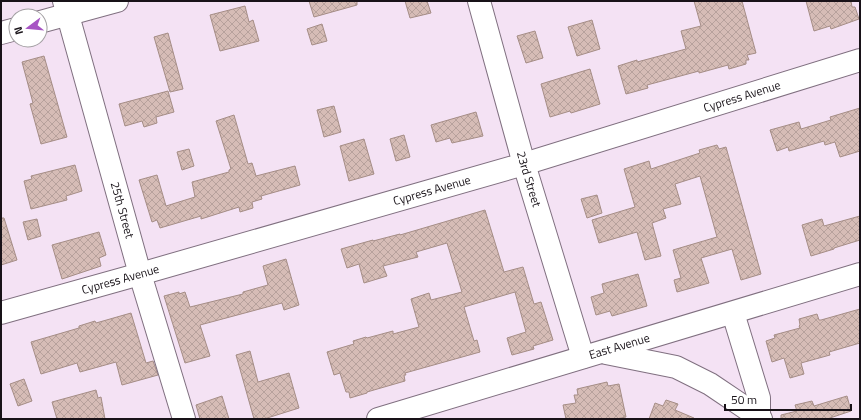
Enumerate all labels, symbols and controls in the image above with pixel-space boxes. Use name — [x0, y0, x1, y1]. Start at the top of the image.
north arrow — [8, 8, 48, 48]
text: N — [10, 25, 27, 37]
street label: Cypress Avenue — [701, 75, 783, 117]
street label: 23rd Street — [512, 149, 547, 210]
street label: Cypress Avenue — [391, 170, 473, 210]
street label: 25th Street — [106, 180, 140, 241]
street label: Cypress Avenue — [79, 259, 161, 299]
street label: East Avenue — [586, 328, 652, 364]
scale bar — [725, 386, 851, 412]
text: 50 m — [731, 390, 757, 409]

